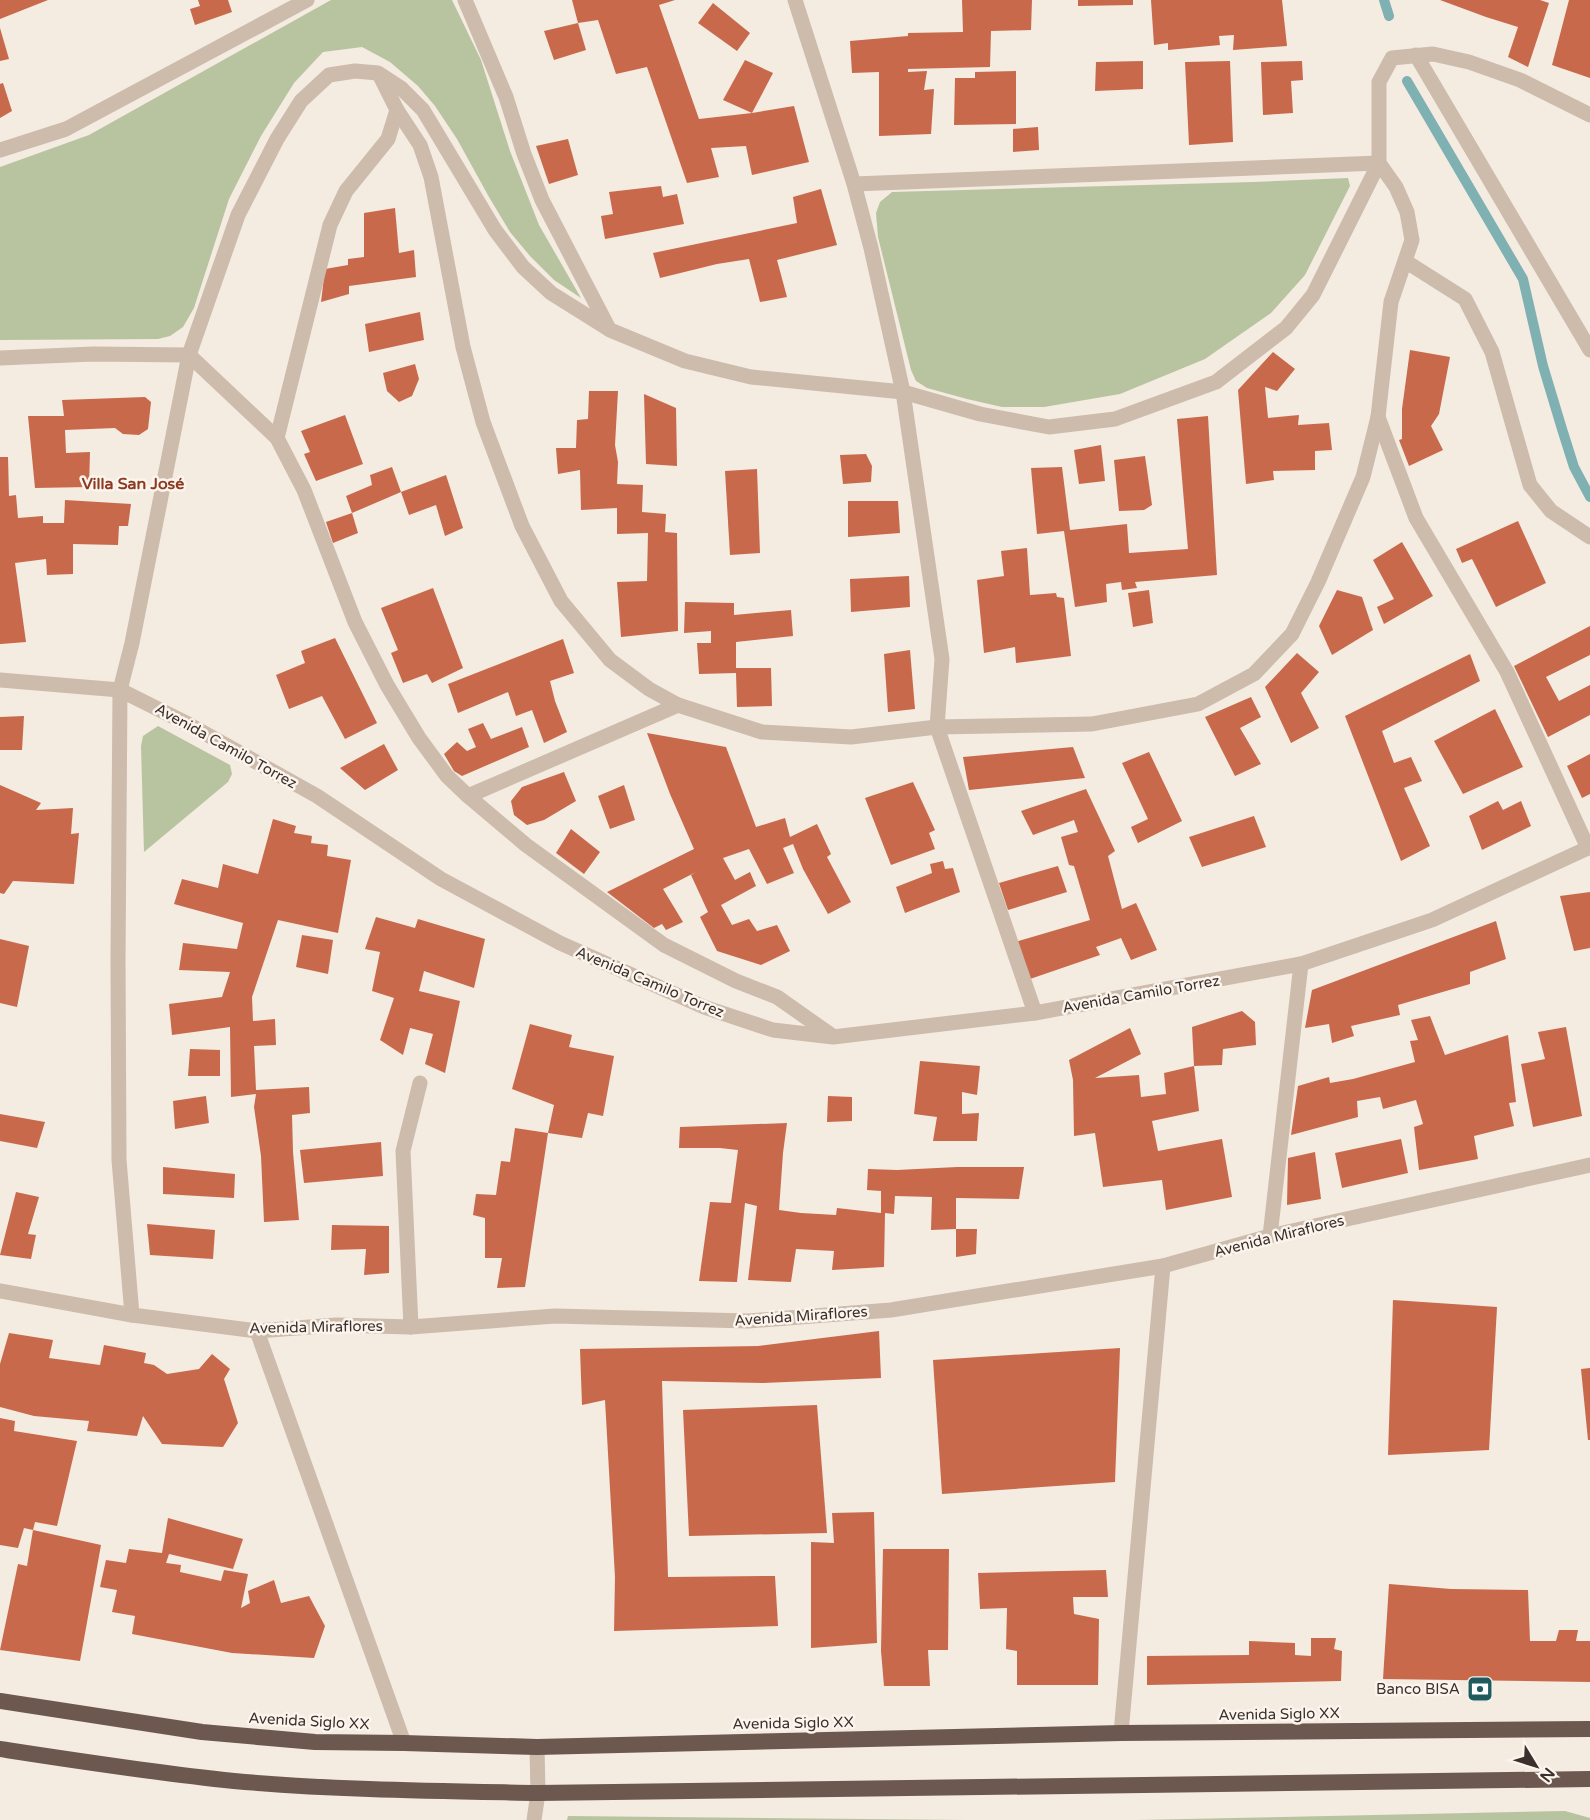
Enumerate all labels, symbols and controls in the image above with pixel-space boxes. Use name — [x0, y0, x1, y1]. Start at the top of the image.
district label: Villa San José — [82, 474, 184, 494]
street label: Avenida Camilo Torrez — [152, 700, 300, 792]
street label: Avenida Camilo Torrez — [573, 943, 727, 1021]
street label: Avenida Camilo Torrez — [1061, 971, 1221, 1017]
street label: Avenida Miraflores — [1212, 1211, 1346, 1261]
street label: Avenida Miraflores — [734, 1302, 868, 1330]
street label: Avenida Miraflores — [249, 1317, 383, 1337]
bank icon: Banco BISA — [1465, 1674, 1495, 1704]
place label: Banco BISA — [1376, 1680, 1460, 1698]
street label: Avenida Siglo XX — [1218, 1704, 1340, 1724]
street label: Avenida Siglo XX — [248, 1709, 370, 1733]
street label: Avenida Siglo XX — [732, 1713, 854, 1733]
north arrow — [1506, 1736, 1566, 1796]
text: N — [1535, 1763, 1559, 1786]

